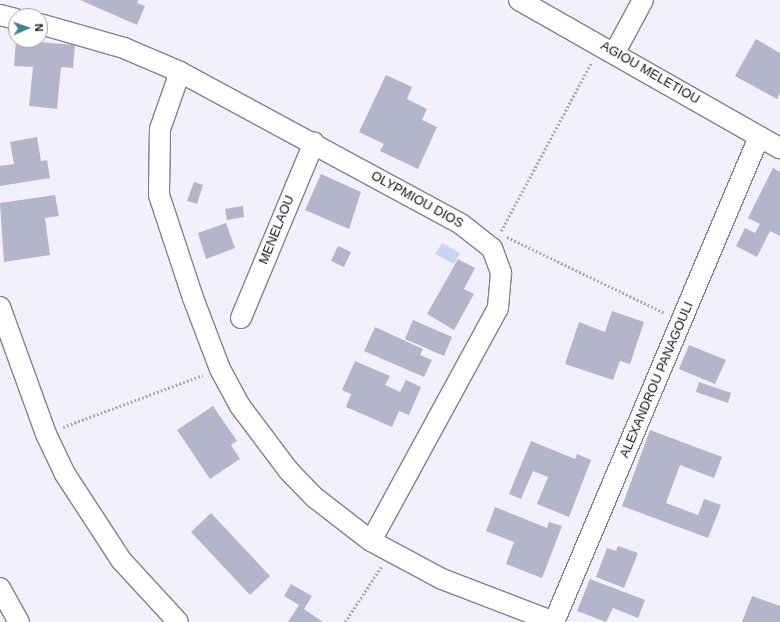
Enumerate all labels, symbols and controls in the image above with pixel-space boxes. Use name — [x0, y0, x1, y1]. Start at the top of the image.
north arrow — [8, 8, 48, 48]
text: N — [33, 23, 45, 32]
street label: AGIOU MELETIOU — [598, 38, 702, 108]
street label: OLYPMIOU DIOS — [368, 168, 466, 232]
street label: MENELAOU — [256, 193, 298, 267]
street label: ALEXANDROU PANAGOULI — [617, 300, 697, 460]

